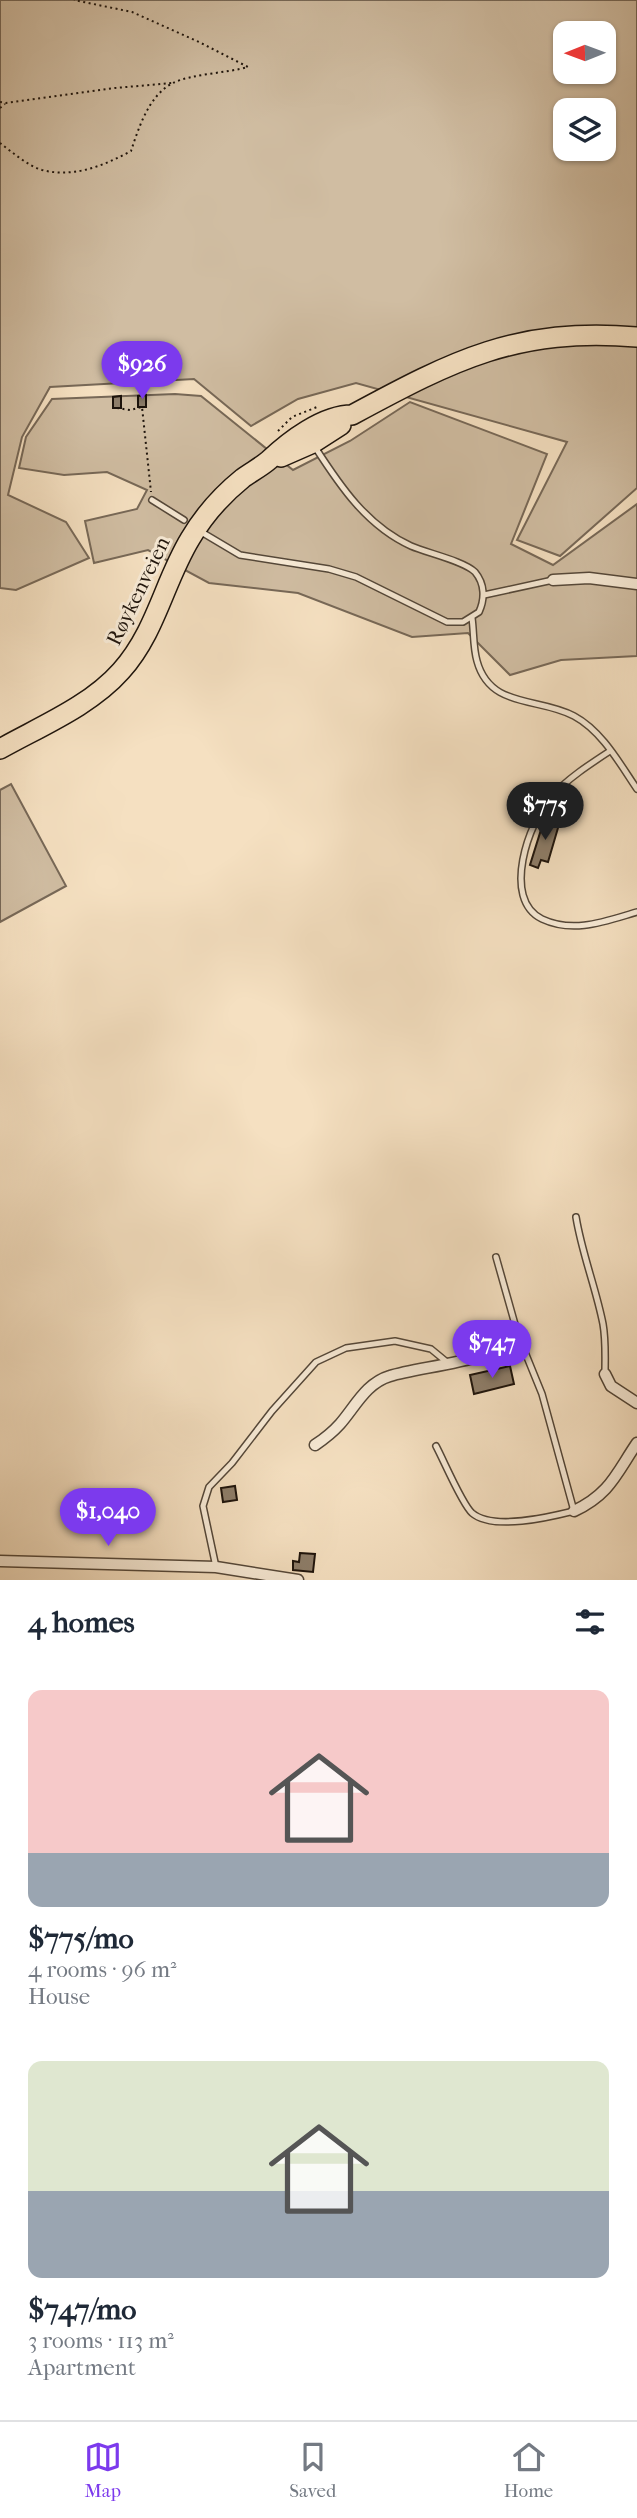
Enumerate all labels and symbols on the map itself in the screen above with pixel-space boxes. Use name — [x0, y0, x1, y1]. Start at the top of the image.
north arrow — [553, 21, 616, 84]
pin: $926 — [101, 342, 183, 401]
street label: Røykenveien — [101, 533, 175, 649]
pin: $775 — [504, 782, 586, 842]
pin: $747 — [451, 1320, 533, 1380]
pin: $1,040 — [51, 1488, 165, 1548]

